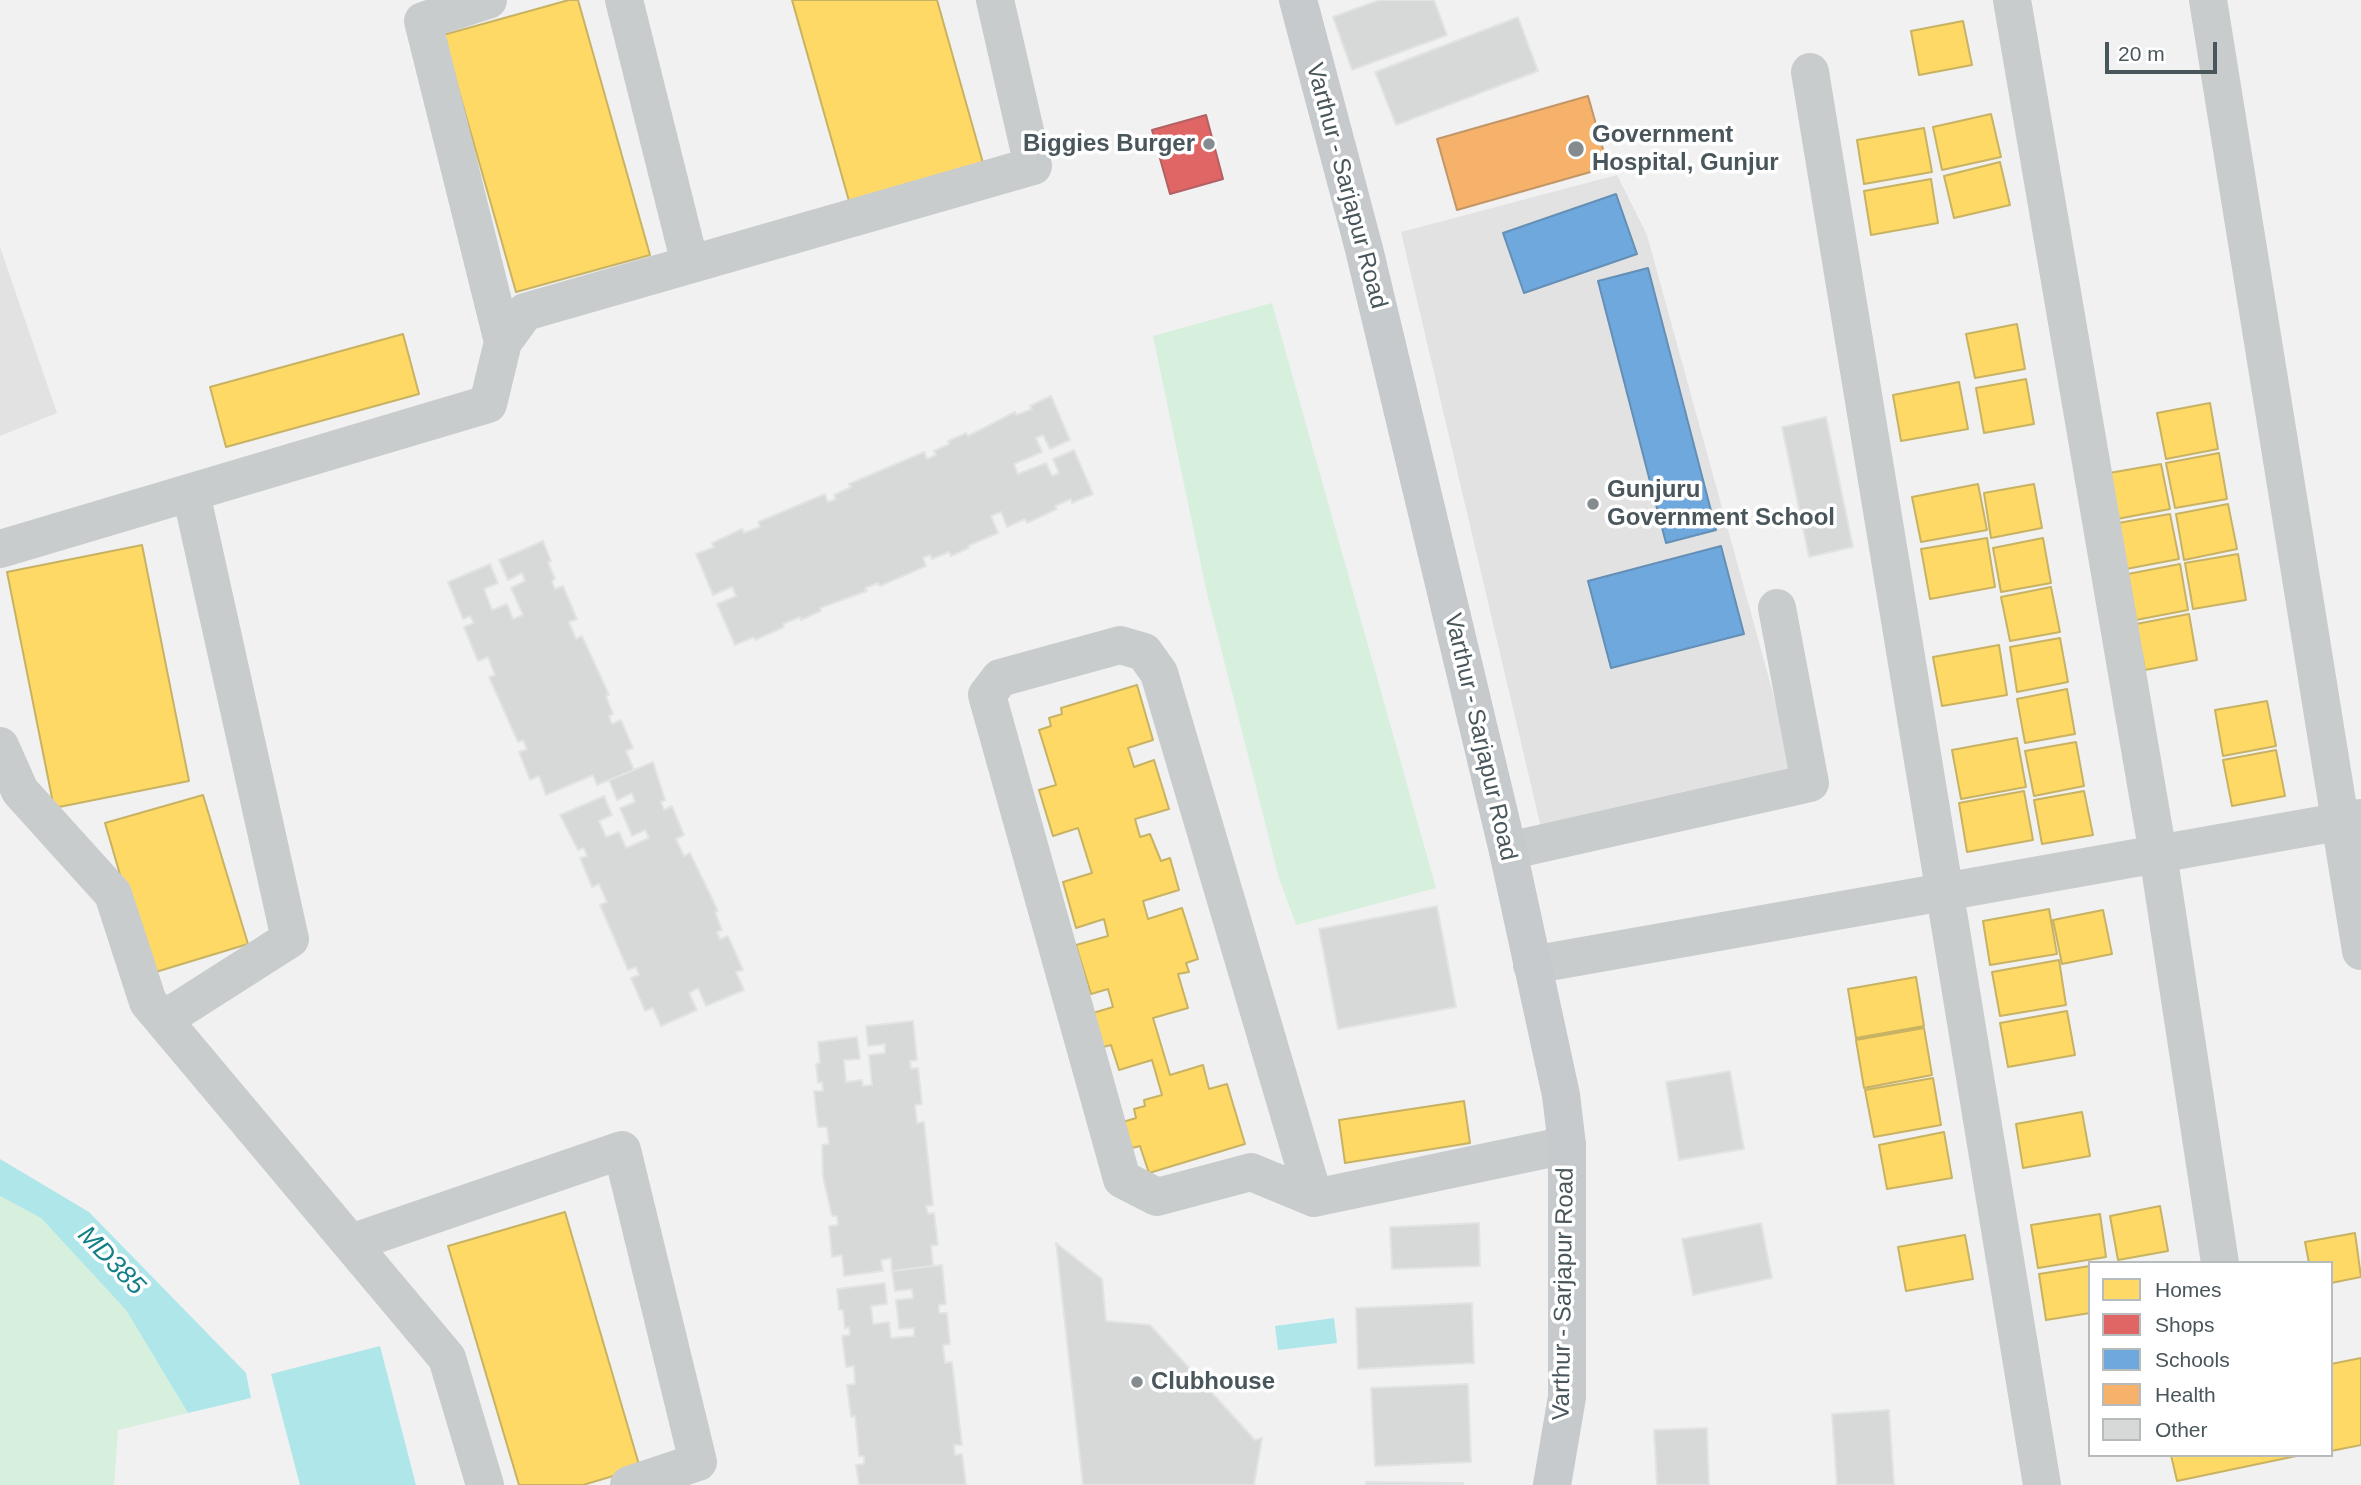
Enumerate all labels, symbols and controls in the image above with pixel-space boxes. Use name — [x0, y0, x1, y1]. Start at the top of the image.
scale bar — [2109, 28, 2221, 72]
text: 20 m — [2118, 42, 2165, 65]
street label: Varthur - Sarjapur Road — [1299, 60, 1393, 312]
place label: Government Hospital, Gunjur — [1592, 121, 1779, 177]
place label: Biggies Burger — [1023, 130, 1195, 158]
marker: Biggies Burger — [1201, 136, 1217, 152]
marker: Government Hospital, Gunjur — [1566, 139, 1586, 159]
place label: Gunjuru Government School — [1607, 476, 1835, 532]
marker: Gunjuru Government School — [1585, 496, 1601, 512]
street label: Varthur - Sarjapur Road — [1438, 610, 1522, 864]
street label: Varthur - Sarjapur Road — [1547, 1167, 1581, 1421]
water label: MD385 — [71, 1220, 151, 1302]
legend — [2088, 1261, 2333, 1457]
text: Homes — [2155, 1278, 2222, 1301]
text: Shops — [2155, 1313, 2215, 1336]
text: Schools — [2155, 1348, 2230, 1371]
place label: Clubhouse — [1151, 1368, 1275, 1396]
marker: Clubhouse — [1129, 1374, 1145, 1390]
text: Health — [2155, 1383, 2216, 1406]
text: Other — [2155, 1418, 2208, 1441]

